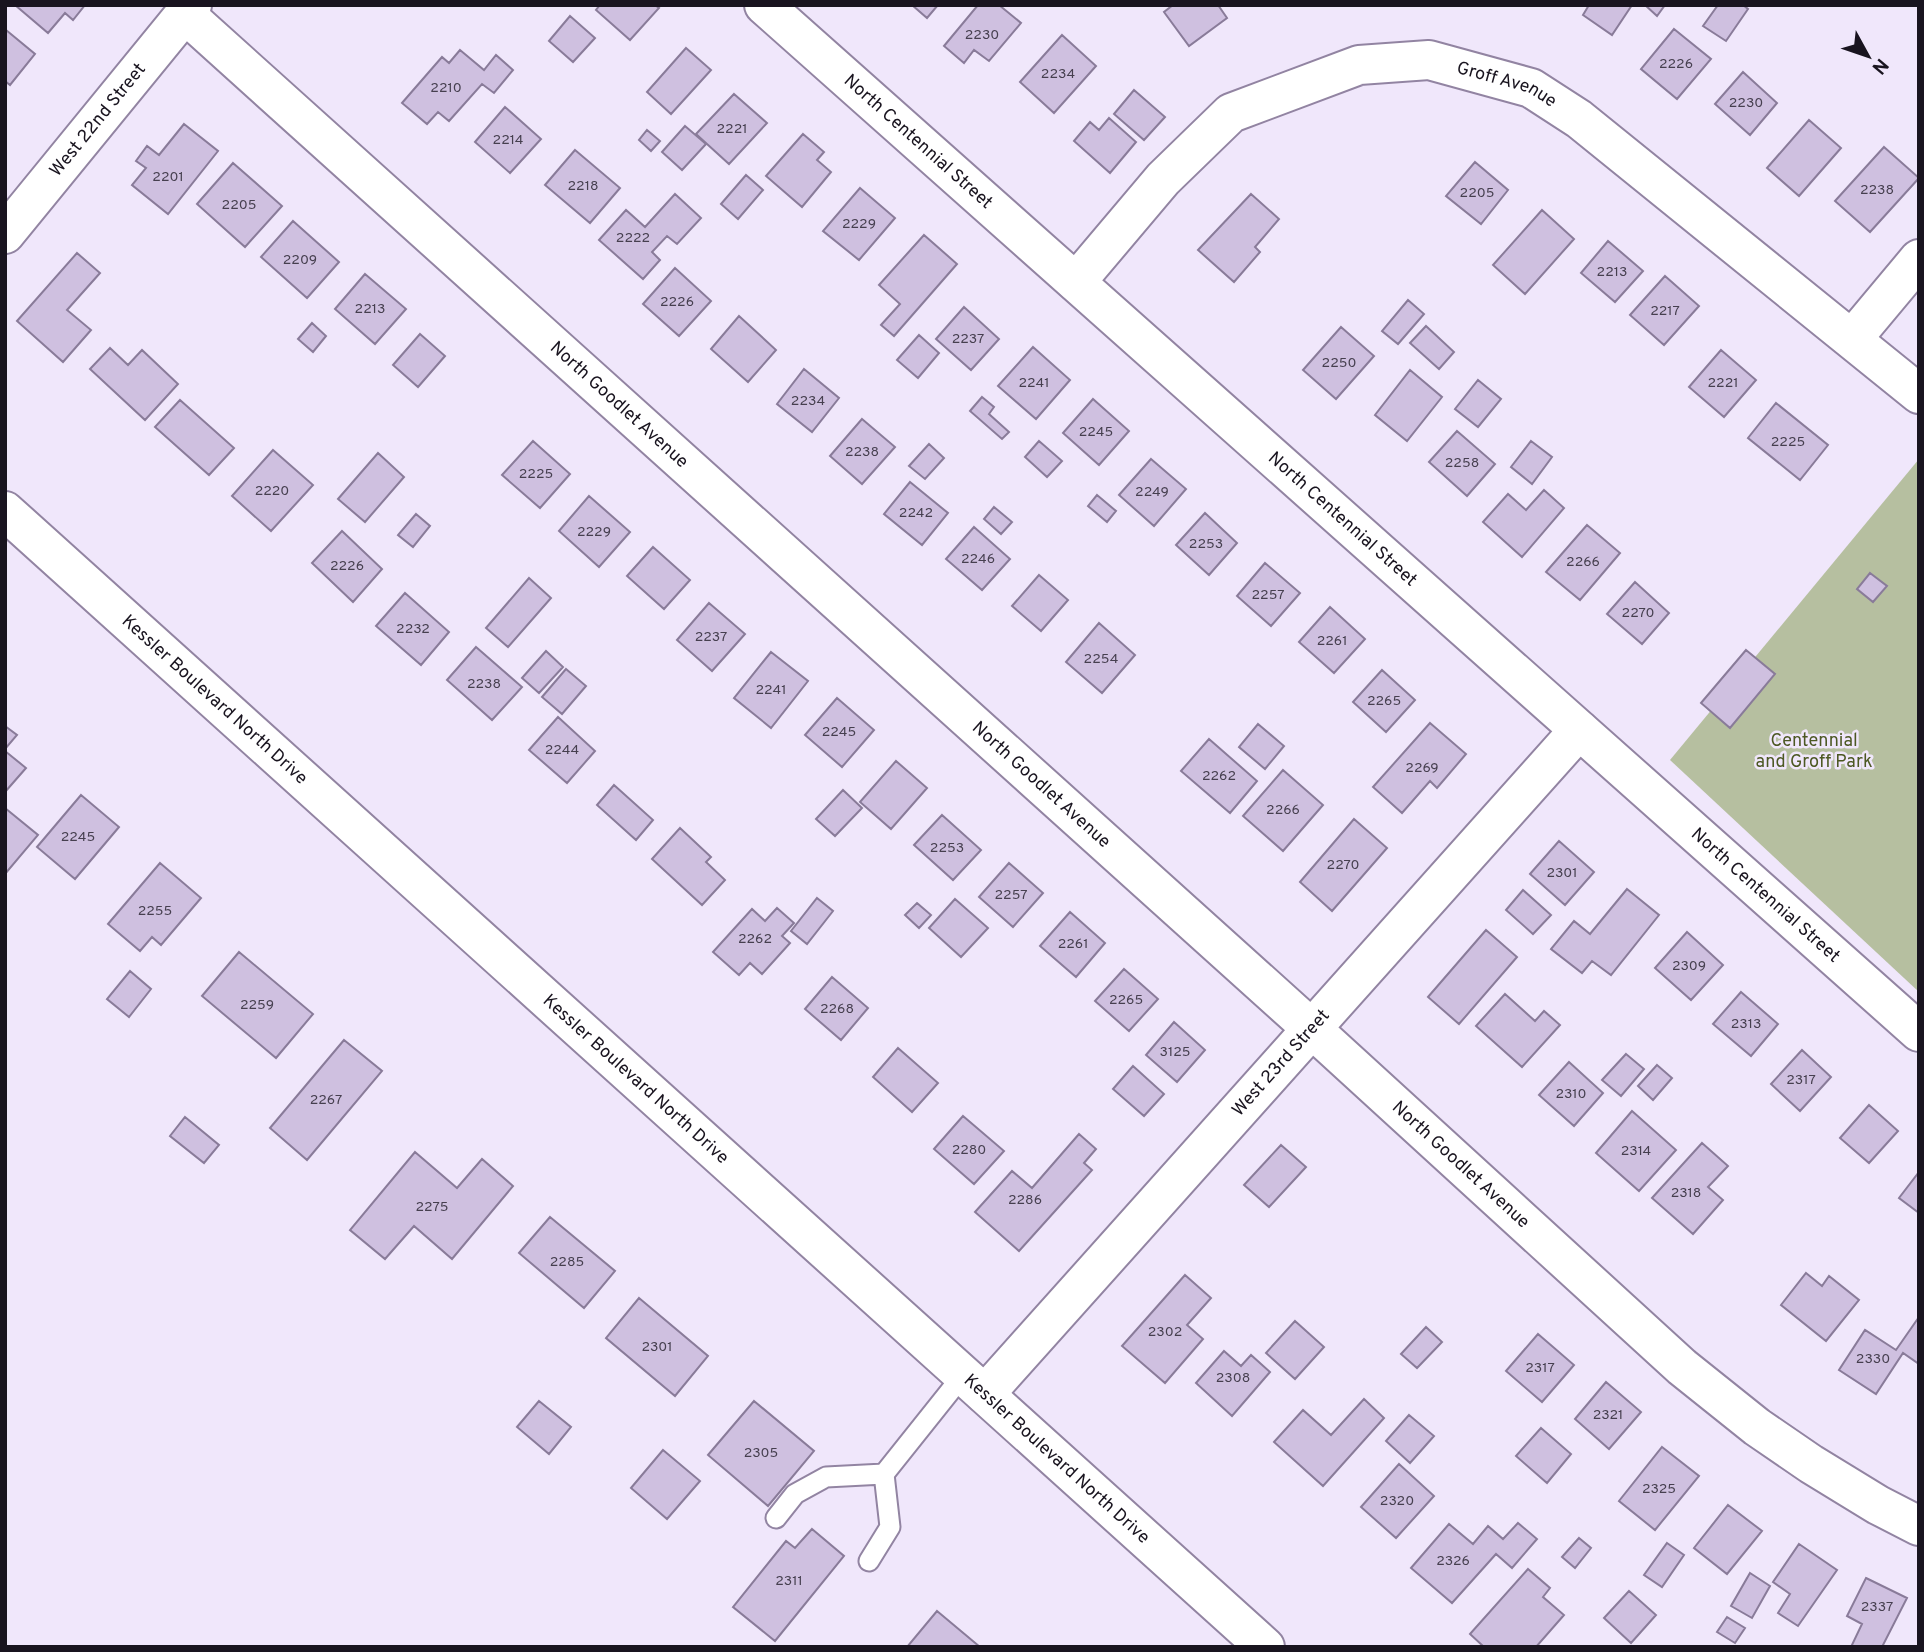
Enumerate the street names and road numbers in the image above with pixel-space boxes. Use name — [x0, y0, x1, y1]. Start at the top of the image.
street label: Groff Avenue — [1454, 57, 1561, 113]
street label: West 22nd Street — [45, 59, 151, 182]
street label: North Centennial Street — [839, 70, 997, 214]
street label: North Goodlet Avenue — [545, 336, 693, 473]
street label: North Centennial Street — [1263, 447, 1422, 592]
street label: Kessler Boulevard North Drive — [117, 610, 312, 790]
street label: North Goodlet Avenue — [967, 717, 1115, 853]
street label: North Centennial Street — [1686, 823, 1845, 968]
street label: Kessler Boulevard North Drive — [538, 990, 733, 1169]
street label: West 23rd Street — [1227, 1005, 1335, 1121]
street label: North Goodlet Avenue — [1387, 1096, 1534, 1234]
street label: Kessler Boulevard North Drive — [959, 1369, 1155, 1549]

